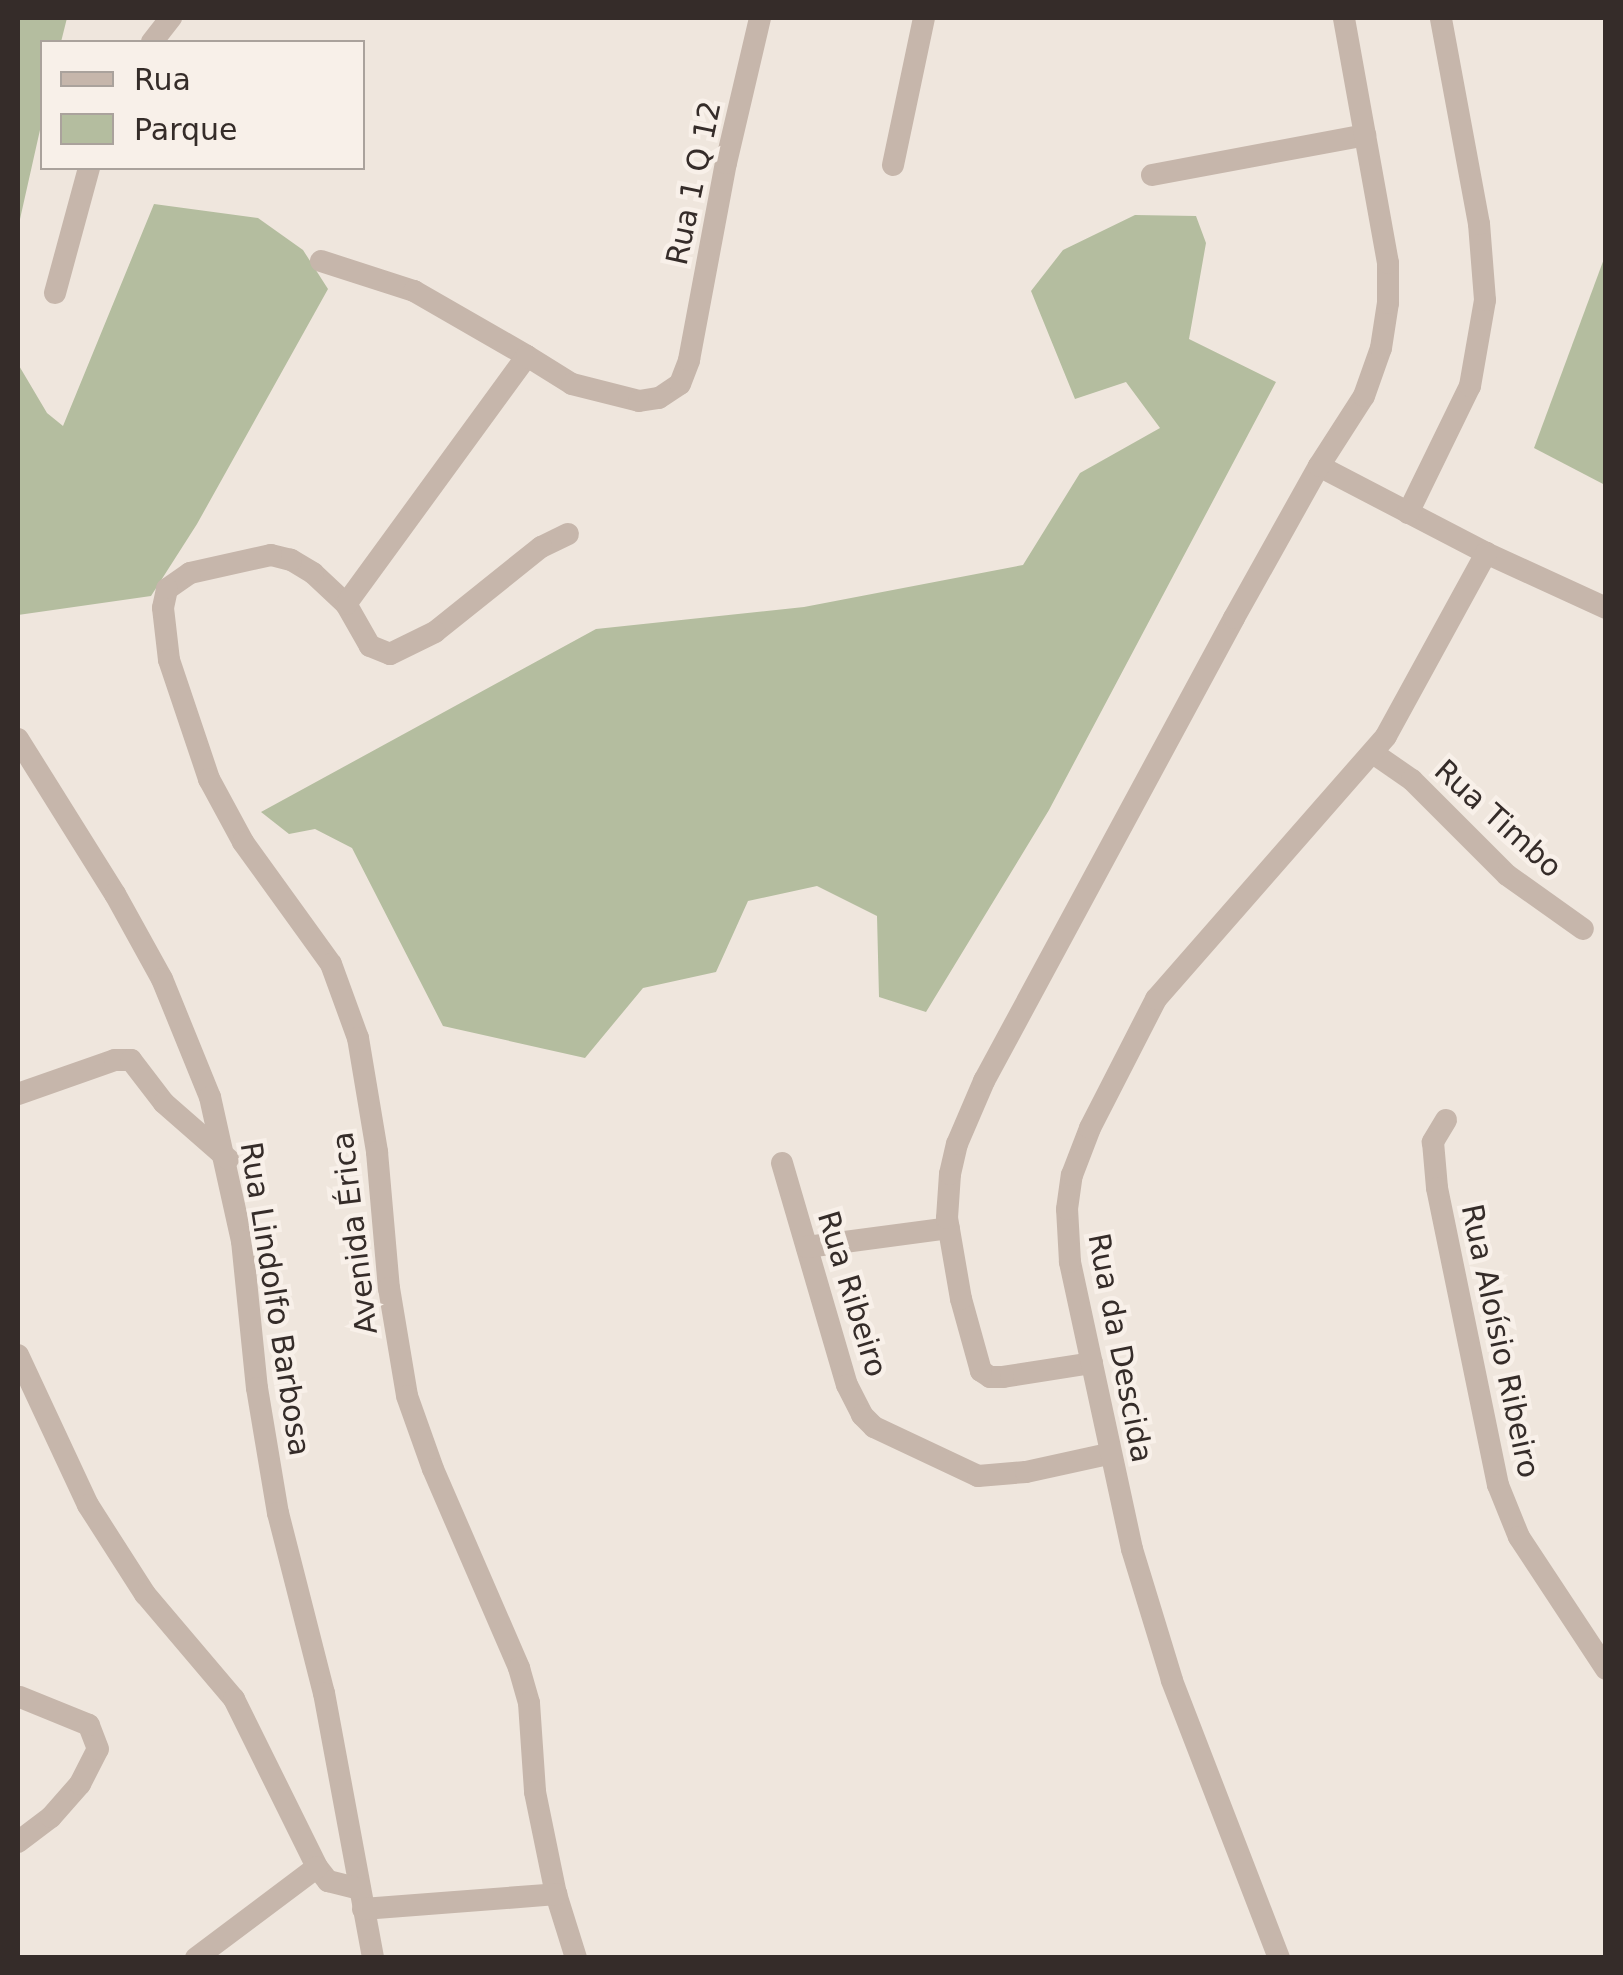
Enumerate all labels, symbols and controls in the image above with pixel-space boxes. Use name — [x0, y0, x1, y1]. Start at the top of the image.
legend — [40, 40, 365, 170]
text: Rua — [134, 62, 191, 97]
street label: Rua 1 Q 12 — [659, 98, 729, 268]
text: Parque — [134, 112, 237, 147]
street label: Rua Timbo — [1427, 752, 1569, 886]
street label: Avenida Érica — [325, 1130, 385, 1336]
street label: Rua Lindolfo Barbosa — [232, 1139, 318, 1459]
street label: Rua Aloísio Ribeiro — [1453, 1201, 1547, 1481]
street label: Rua Ribeiro — [810, 1207, 894, 1381]
street label: Rua da Descida — [1080, 1230, 1160, 1466]

